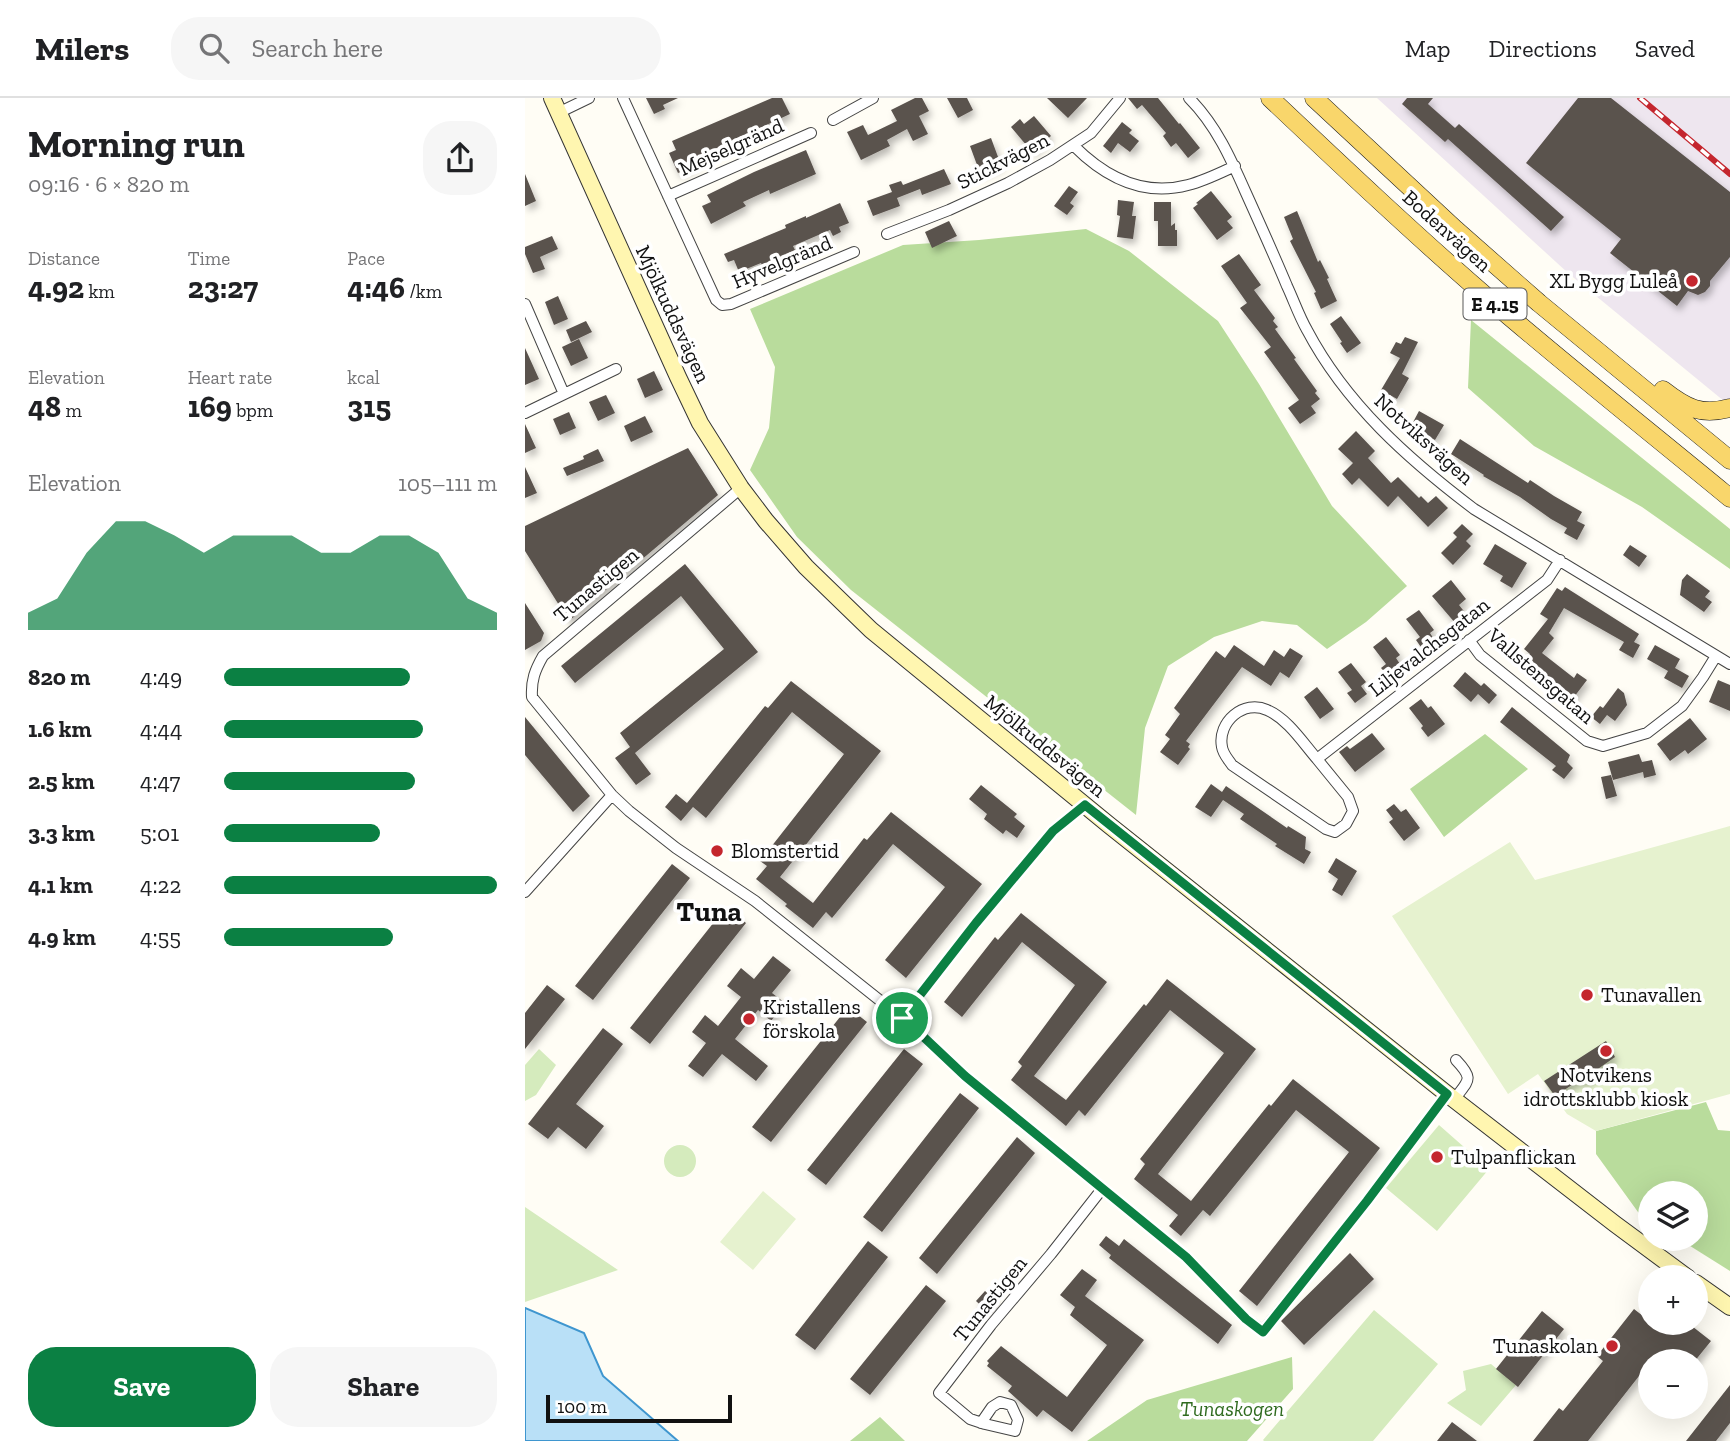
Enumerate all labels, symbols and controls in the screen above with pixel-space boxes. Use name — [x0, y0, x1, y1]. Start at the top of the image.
search box — [171, 17, 661, 80]
text: Milers — [35, 29, 129, 68]
icon: search — [195, 29, 233, 67]
text: Search here — [251, 32, 383, 64]
text: Map — [1405, 34, 1451, 63]
text: Directions — [1489, 34, 1597, 63]
text: Saved — [1635, 34, 1695, 63]
street label: Mejselgränd — [675, 112, 788, 182]
text: Morning run — [28, 121, 245, 167]
button: share — [423, 121, 497, 195]
street label: Stickvägen — [953, 127, 1053, 194]
text: 09:16 · 6 × 820 m — [28, 170, 189, 198]
street label: Bodenvägen — [1398, 184, 1497, 277]
street label: Hyvelgränd — [728, 229, 836, 294]
street label: Mjölkuddsvägen — [630, 241, 716, 387]
text: Distance — [28, 247, 100, 270]
text: Time — [188, 247, 230, 270]
text: Pace — [347, 247, 385, 270]
place label: XL Bygg Luleå — [1550, 268, 1678, 293]
text: 4.92 — [28, 270, 84, 306]
text: 23:27 — [188, 270, 258, 306]
text: 4:46 — [347, 270, 405, 306]
marker: XL Bygg Luleå — [1684, 273, 1700, 289]
text: km — [84, 280, 115, 303]
text: /km — [405, 280, 442, 303]
road number: E 4.15 — [1464, 288, 1527, 320]
text: Elevation — [28, 366, 105, 389]
text: Heart rate — [188, 366, 272, 389]
text: kcal — [347, 366, 380, 389]
street label: Notviksvägen — [1370, 388, 1479, 490]
text: 48 — [28, 389, 61, 425]
text: 169 — [188, 389, 232, 425]
text: 315 — [347, 389, 391, 425]
text: m — [61, 399, 82, 422]
text: bpm — [232, 399, 273, 422]
text: Elevation — [28, 469, 121, 497]
text: 105–111 m — [398, 469, 497, 497]
street label: Tunastigen — [548, 542, 643, 627]
street label: Liljevalchsgatan — [1363, 592, 1495, 702]
street label: Vallstensgatan — [1482, 622, 1600, 729]
text: 820 m — [28, 663, 90, 691]
text: 4:49 — [140, 663, 182, 691]
street label: Mjölkuddsvägen — [979, 689, 1111, 803]
text: 1.6 km — [28, 715, 92, 743]
text: 4:44 — [140, 715, 182, 743]
text: 2.5 km — [28, 767, 95, 795]
text: 4:47 — [140, 767, 180, 795]
text: 3.3 km — [28, 819, 95, 847]
text: 5:01 — [140, 819, 179, 847]
place label: Blomstertid — [731, 838, 839, 863]
marker: Blomstertid — [709, 843, 725, 859]
text: 4.1 km — [28, 871, 93, 899]
text: 4:22 — [140, 871, 181, 899]
district label: Tuna — [676, 895, 742, 928]
text: 4.9 km — [28, 923, 96, 951]
text: 4:55 — [140, 923, 181, 951]
place label: Tunavallen — [1601, 982, 1701, 1007]
marker: Tunavallen — [1579, 987, 1595, 1003]
pin — [872, 988, 932, 1048]
place label: Kristallens förskola — [763, 994, 861, 1043]
icon: arrive — [883, 999, 921, 1037]
marker: Kristallens förskola — [741, 1011, 757, 1027]
marker: Notvikens idrottsklubb kiosk — [1598, 1043, 1614, 1059]
place label: Notvikens idrottsklubb kiosk — [1524, 1062, 1689, 1111]
place label: Tulpanflickan — [1451, 1144, 1576, 1169]
marker: Tulpanflickan — [1429, 1149, 1445, 1165]
map controls — [1638, 1181, 1708, 1419]
button: layers — [1638, 1181, 1708, 1251]
street label: Tunastigen — [947, 1251, 1032, 1347]
button: + — [1638, 1265, 1708, 1335]
place label: Tunaskolan — [1493, 1333, 1598, 1358]
marker: Tunaskolan — [1604, 1338, 1620, 1354]
button: Save — [28, 1347, 256, 1427]
button: Share — [270, 1347, 497, 1427]
button: − — [1638, 1349, 1708, 1419]
scale bar — [546, 1392, 731, 1424]
text: 100 m — [557, 1395, 607, 1418]
park label: Tunaskogen — [1180, 1396, 1284, 1421]

